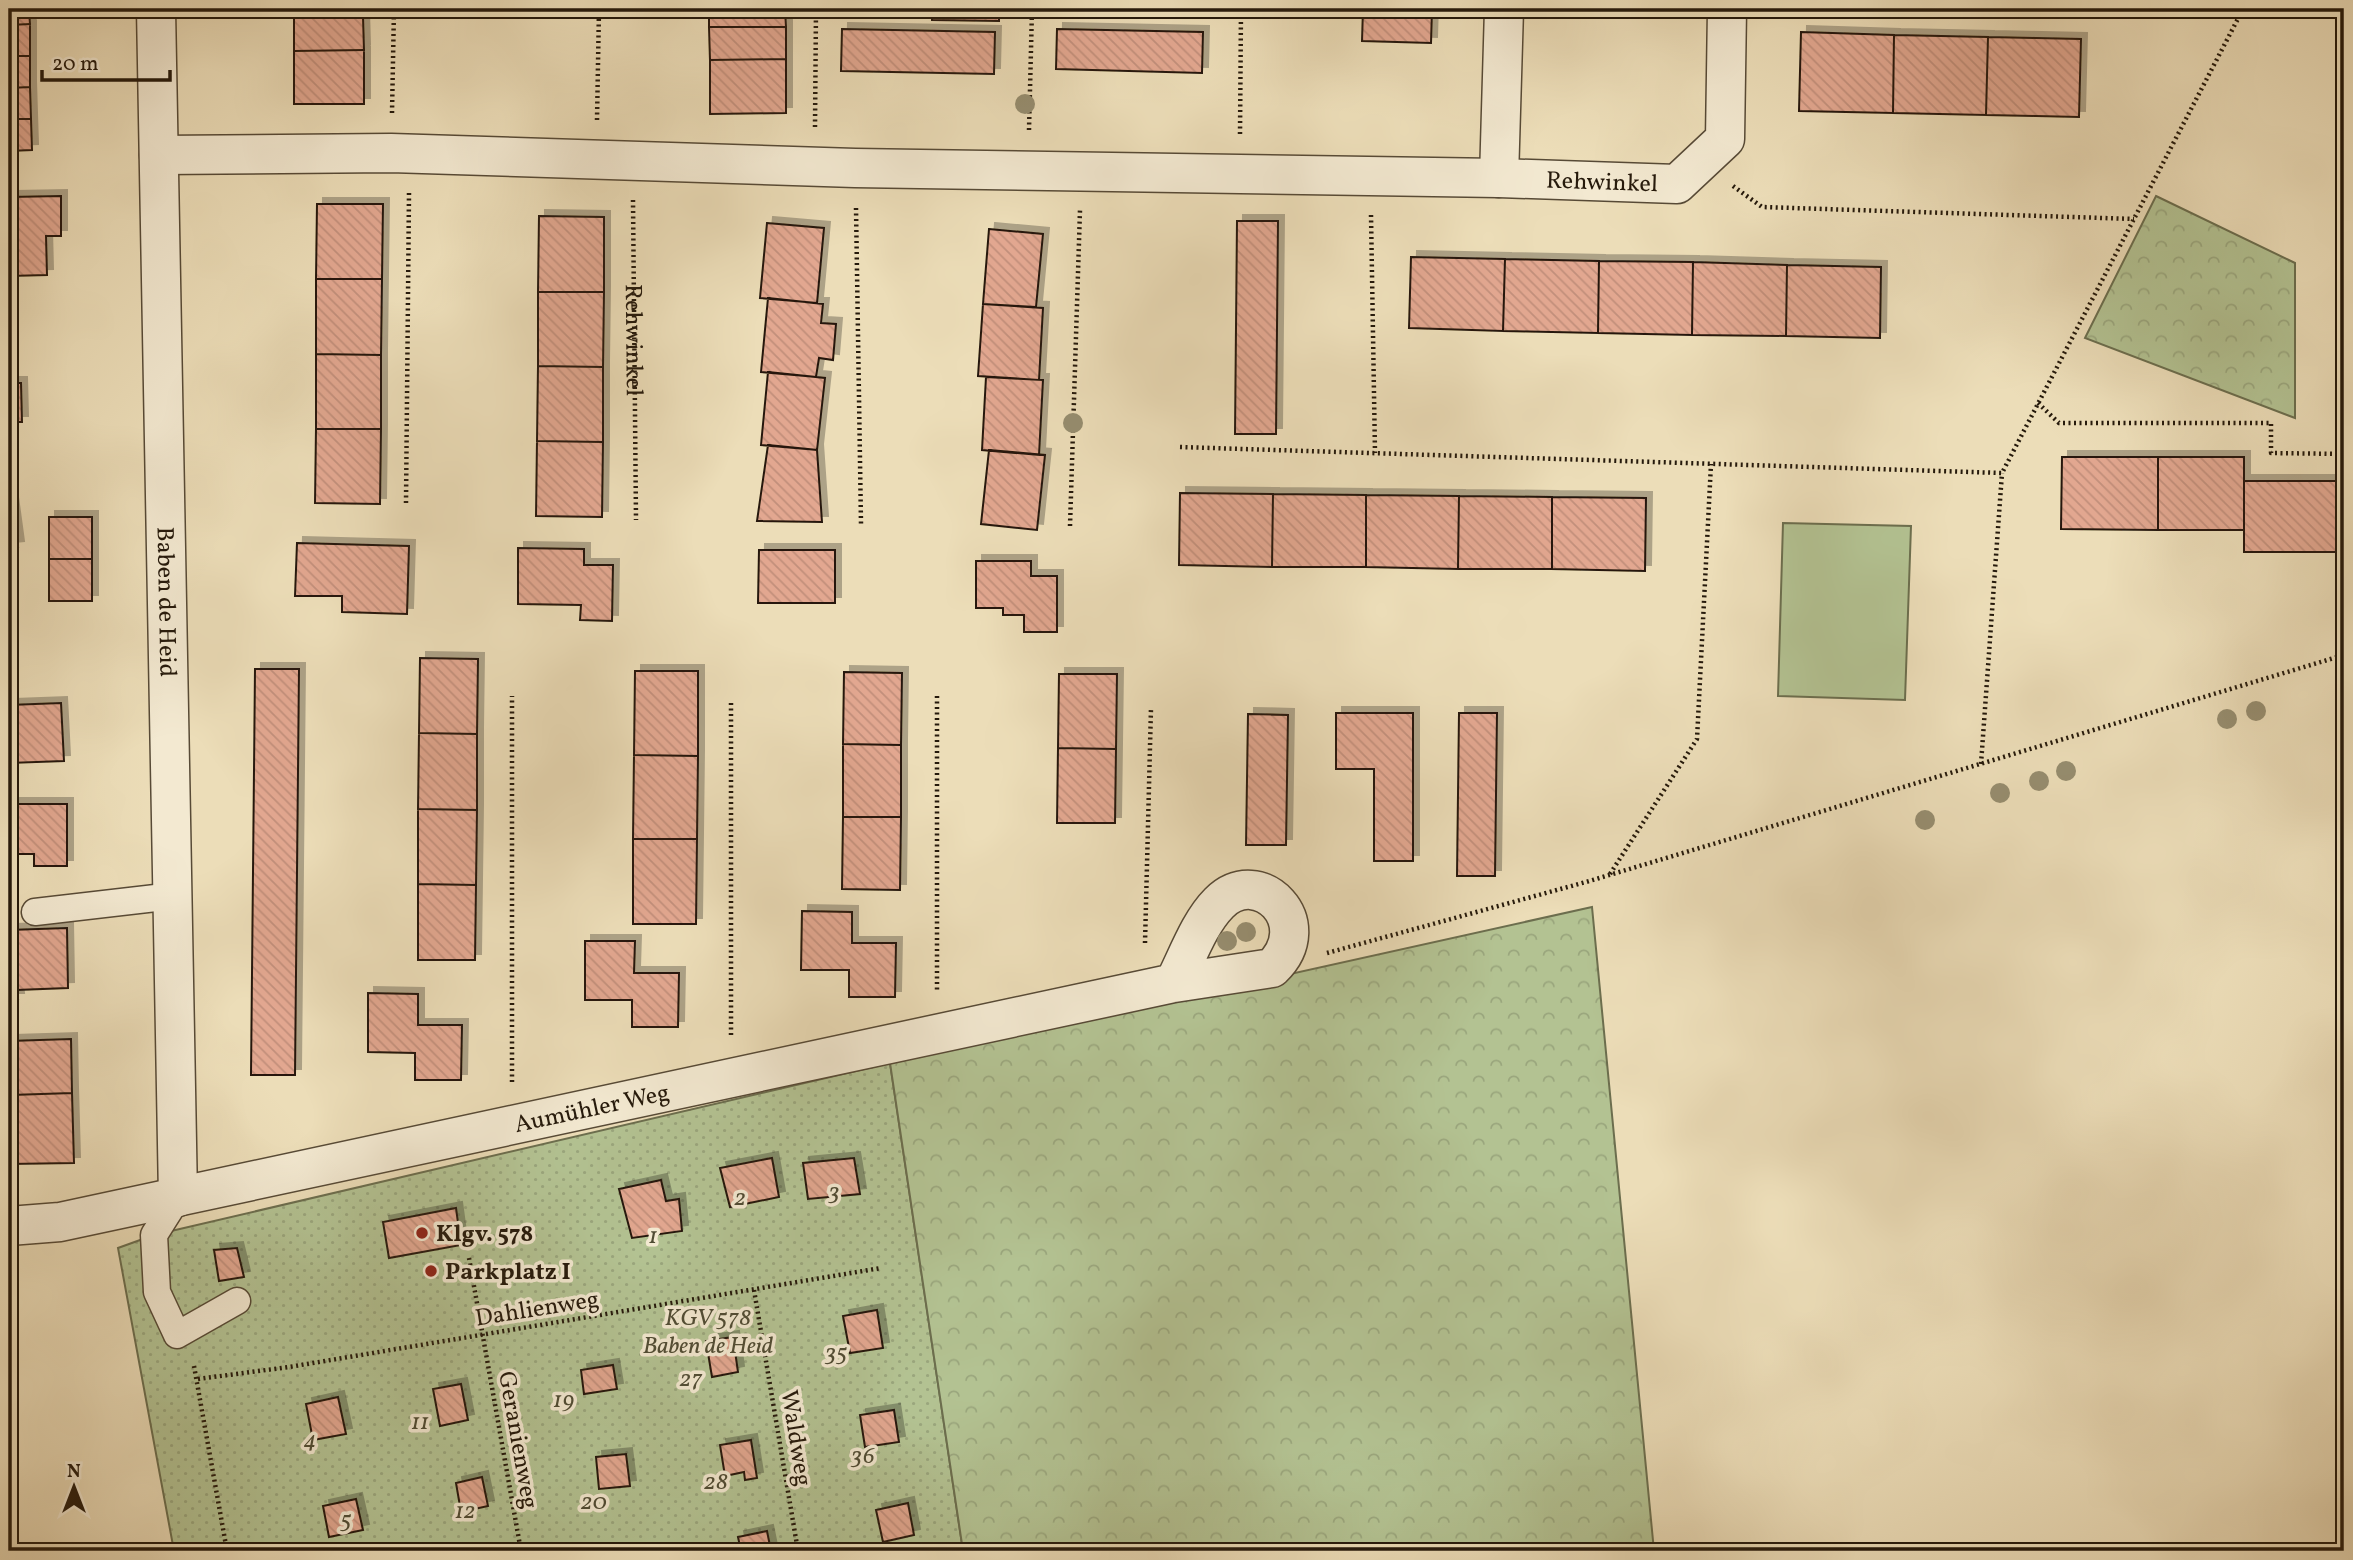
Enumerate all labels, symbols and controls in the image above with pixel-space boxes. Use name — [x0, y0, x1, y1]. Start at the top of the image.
scale bar — [42, 38, 170, 82]
text: 20 m — [52, 50, 98, 79]
street label: Rehwinkel — [1545, 165, 1658, 202]
street label: Rehwinkel — [615, 284, 650, 396]
street label: Baben de Heid — [147, 526, 183, 678]
street label: Aumühler Weg — [512, 1077, 673, 1143]
park label: 3 — [827, 1176, 840, 1210]
park label: 2 — [734, 1182, 746, 1216]
place label: Klgv. 578 — [436, 1218, 533, 1252]
park label: 1 — [648, 1220, 658, 1254]
marker: Klgv. 578 — [414, 1225, 430, 1241]
place label: Parkplatz I — [445, 1256, 571, 1290]
marker: Parkplatz I — [423, 1263, 439, 1279]
street label: Dahlienweg — [473, 1283, 602, 1337]
park label: KGV 578 Baben de Heid — [643, 1302, 774, 1364]
park label: 35 — [824, 1337, 847, 1371]
park label: 27 — [680, 1363, 703, 1397]
street label: Geranienweg — [488, 1369, 546, 1512]
park label: 19 — [553, 1384, 575, 1418]
street label: Waldweg — [771, 1388, 819, 1489]
park label: 11 — [411, 1406, 429, 1440]
park label: 4 — [304, 1424, 316, 1458]
park label: 36 — [850, 1440, 875, 1474]
north arrow — [38, 1452, 108, 1522]
text: N — [67, 1459, 81, 1485]
park label: 28 — [704, 1466, 728, 1500]
park label: 20 — [581, 1486, 607, 1520]
park label: 12 — [455, 1495, 475, 1529]
park label: 5 — [339, 1504, 352, 1538]

